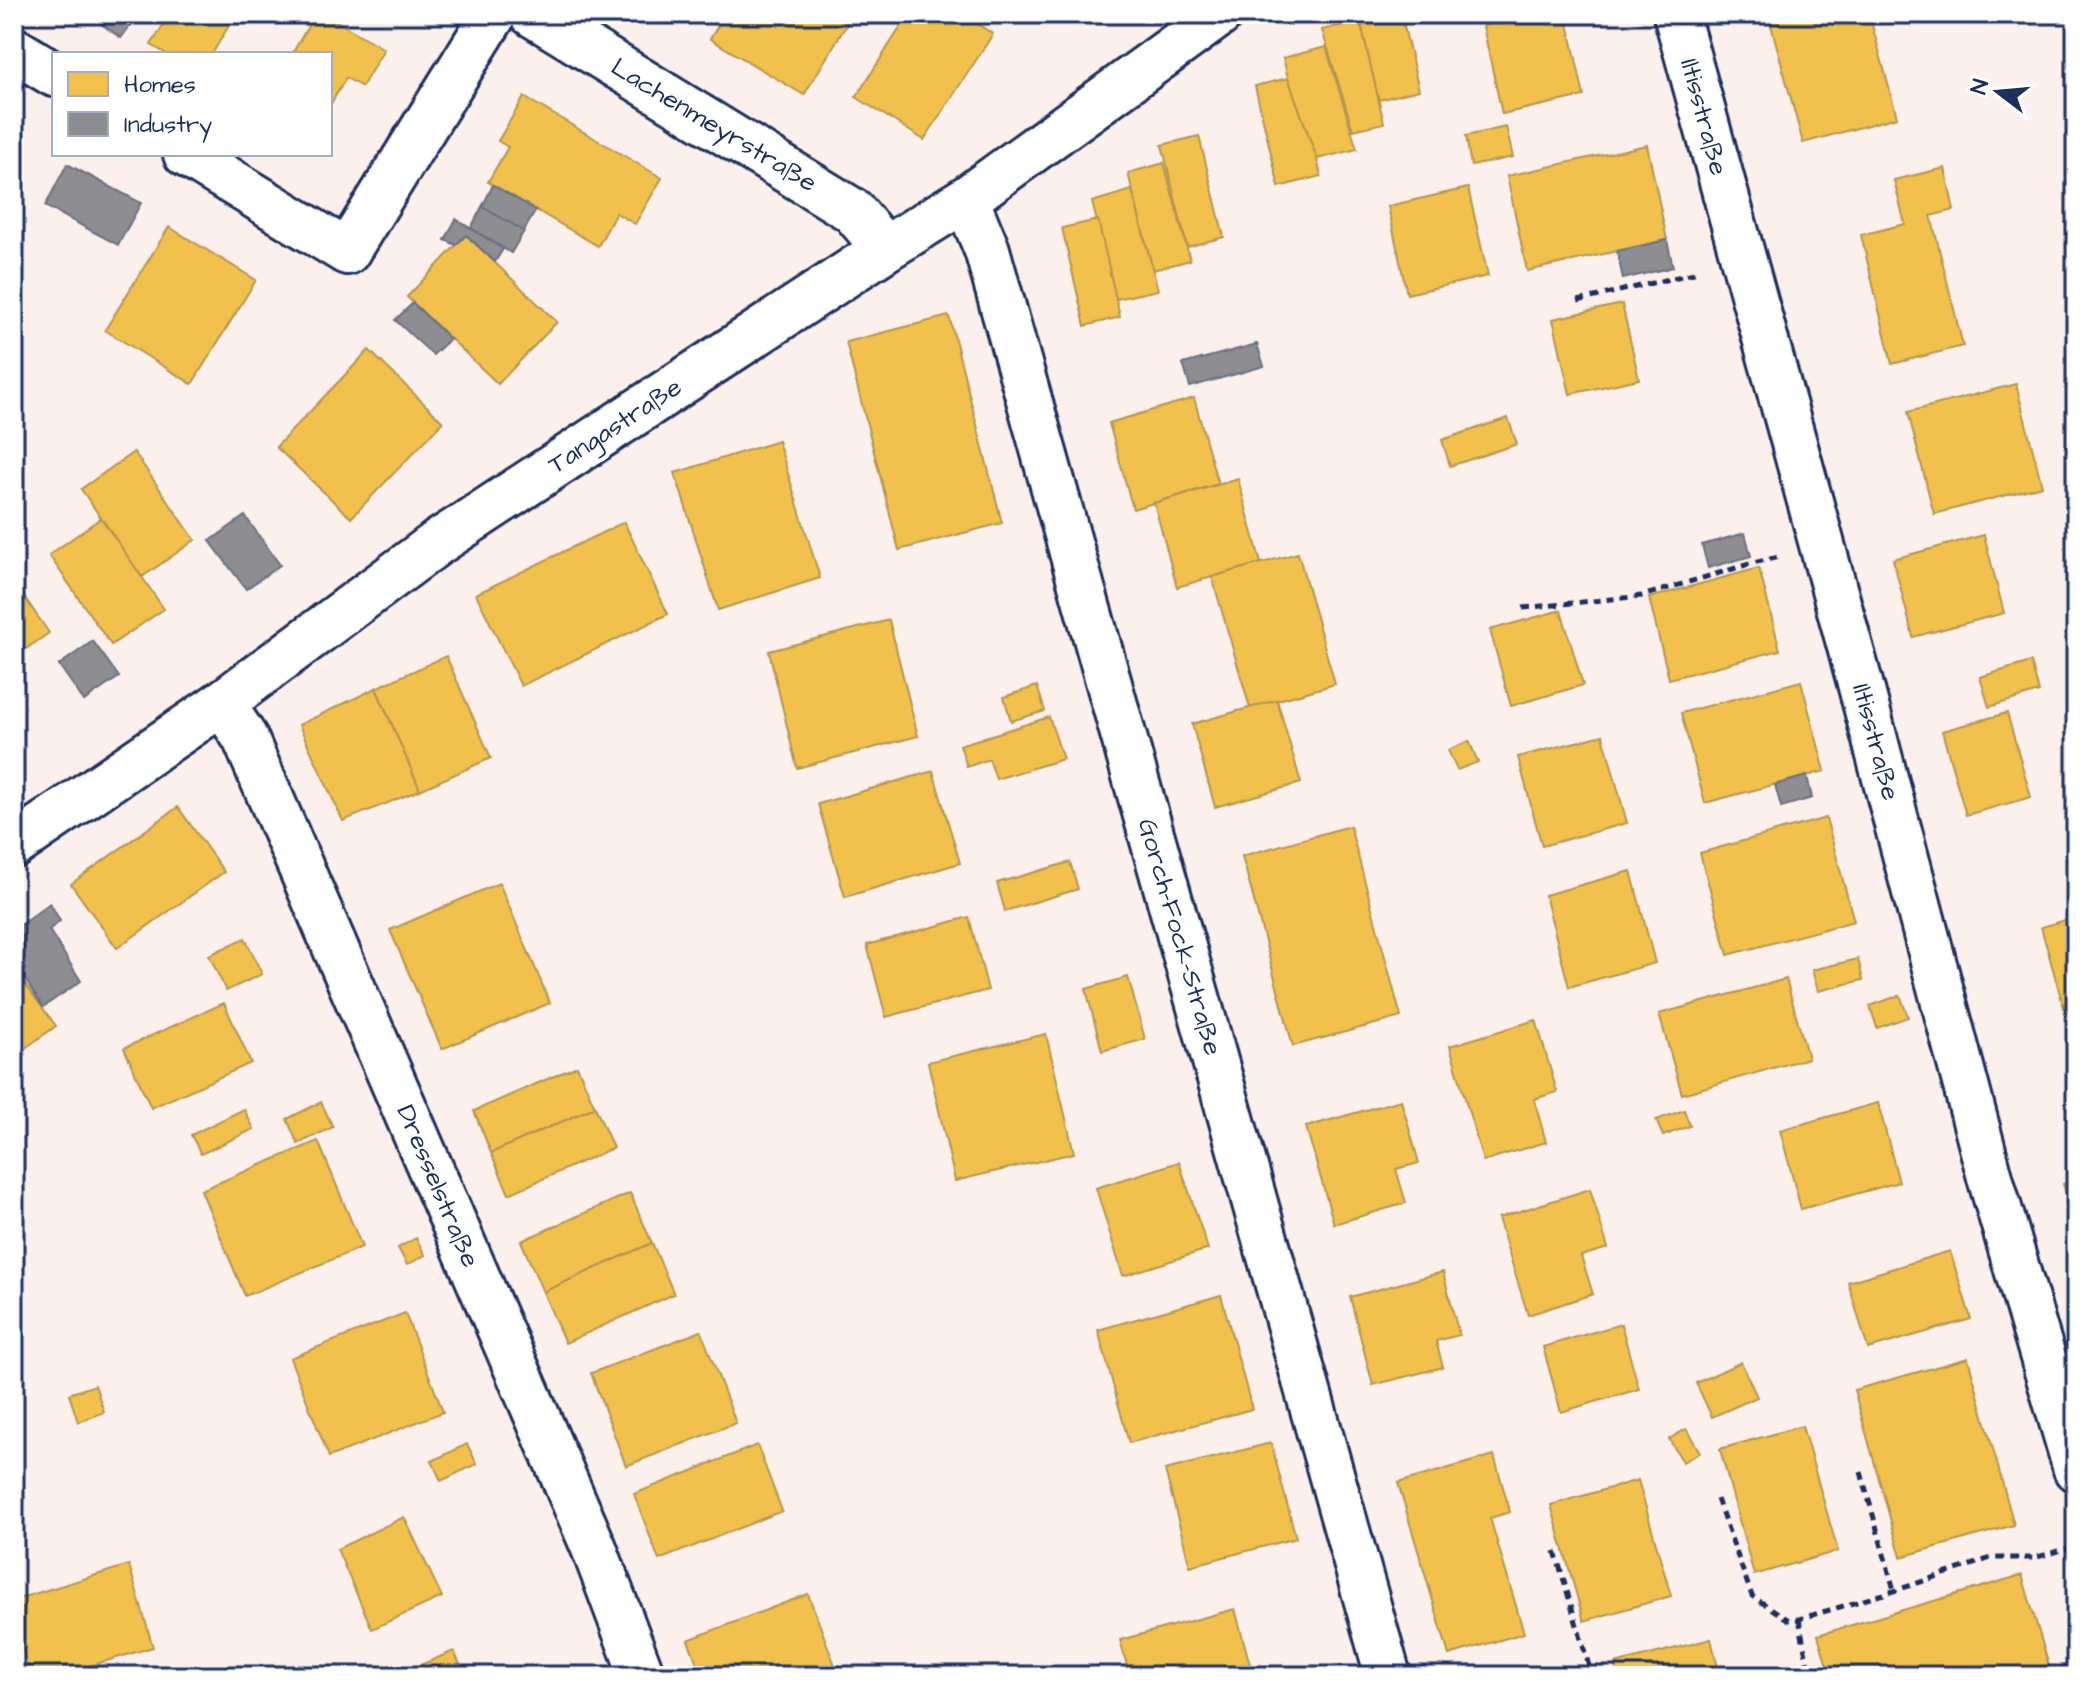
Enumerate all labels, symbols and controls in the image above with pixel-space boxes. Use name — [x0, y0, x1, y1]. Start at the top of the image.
street label: Lachenmeyrstraße — [603, 49, 824, 202]
legend — [52, 52, 332, 156]
north arrow — [1958, 52, 2038, 132]
street label: Iltisstraße — [1671, 55, 1737, 179]
text: Homes — [124, 68, 196, 102]
text: N — [1963, 76, 1997, 98]
text: Industry — [124, 108, 212, 143]
street label: Tangastraße — [541, 369, 690, 484]
street label: Iltisstraße — [1843, 680, 1909, 804]
street label: Gorch-Fock-Straße — [1129, 814, 1231, 1060]
street label: Dresselstraße — [388, 1099, 488, 1273]

